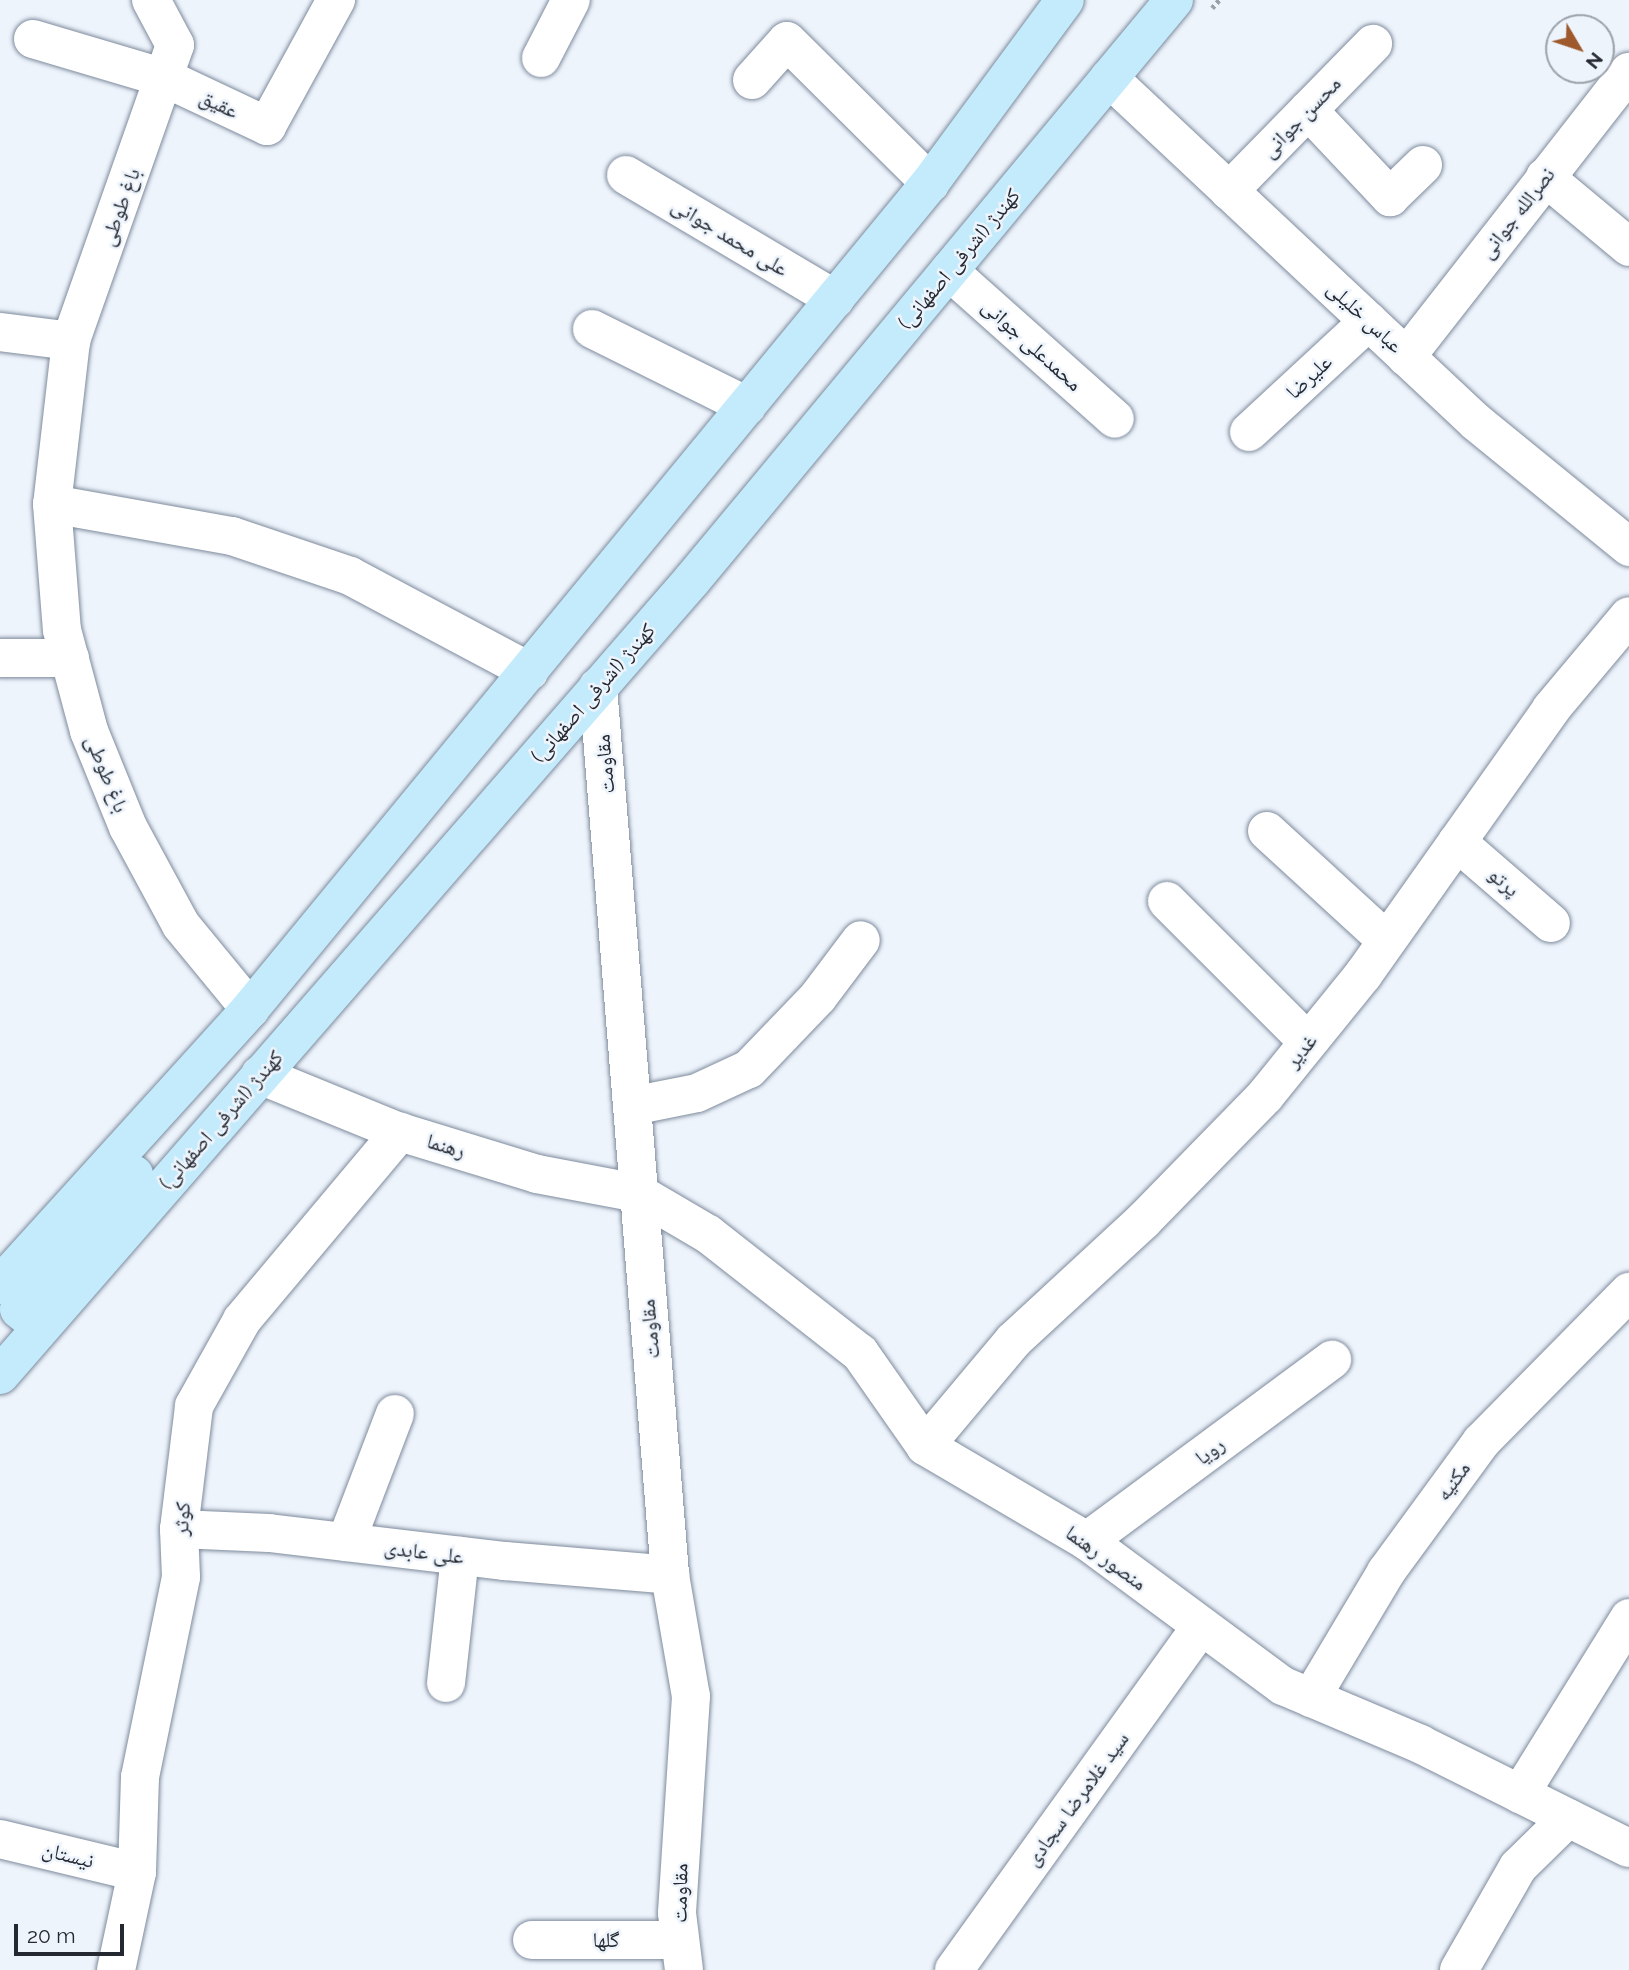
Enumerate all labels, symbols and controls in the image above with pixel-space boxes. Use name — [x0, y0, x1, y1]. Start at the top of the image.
north arrow — [1545, 14, 1615, 84]
text: N — [1582, 48, 1608, 74]
street label: محسن جوانی — [1256, 71, 1346, 163]
street label: عقیق — [196, 84, 242, 124]
street label: نصرالله جوانی — [1474, 163, 1560, 263]
street label: باغ طوطی — [94, 165, 146, 249]
street label: کهندژ (اشرفی اصفهانی) — [893, 183, 1025, 335]
street label: علی محمد جوانی — [667, 192, 793, 282]
street label: عباس خلیلی — [1322, 276, 1408, 358]
street label: محمدعلی جوانی — [977, 293, 1087, 397]
street label: علیرضا — [1281, 350, 1337, 404]
street label: کهندژ (اشرفی اصفهانی) — [526, 618, 660, 768]
street label: باغ طوطی — [80, 732, 134, 816]
street label: مقاومت — [590, 733, 620, 795]
street label: پرتو — [1483, 862, 1525, 902]
street label: غدیر — [1280, 1029, 1322, 1073]
street label: کهندژ (اشرفی اصفهانی) — [154, 1045, 288, 1195]
street label: رهنما — [424, 1128, 468, 1164]
street label: مقاومت — [635, 1298, 665, 1360]
street label: رویا — [1190, 1432, 1230, 1470]
street label: مکنیه — [1430, 1456, 1476, 1506]
street label: کوثر — [168, 1501, 196, 1537]
street label: منصور رهنما — [1060, 1520, 1152, 1596]
street label: علی عابدی — [383, 1535, 465, 1569]
street label: سید غلامرضا سجادی — [1020, 1727, 1134, 1871]
street label: نیستان — [40, 1836, 96, 1874]
street label: مقاومت — [667, 1863, 693, 1923]
scale bar — [18, 1910, 128, 1954]
text: 20 m — [27, 1923, 75, 1948]
street label: گلها — [592, 1927, 620, 1953]

